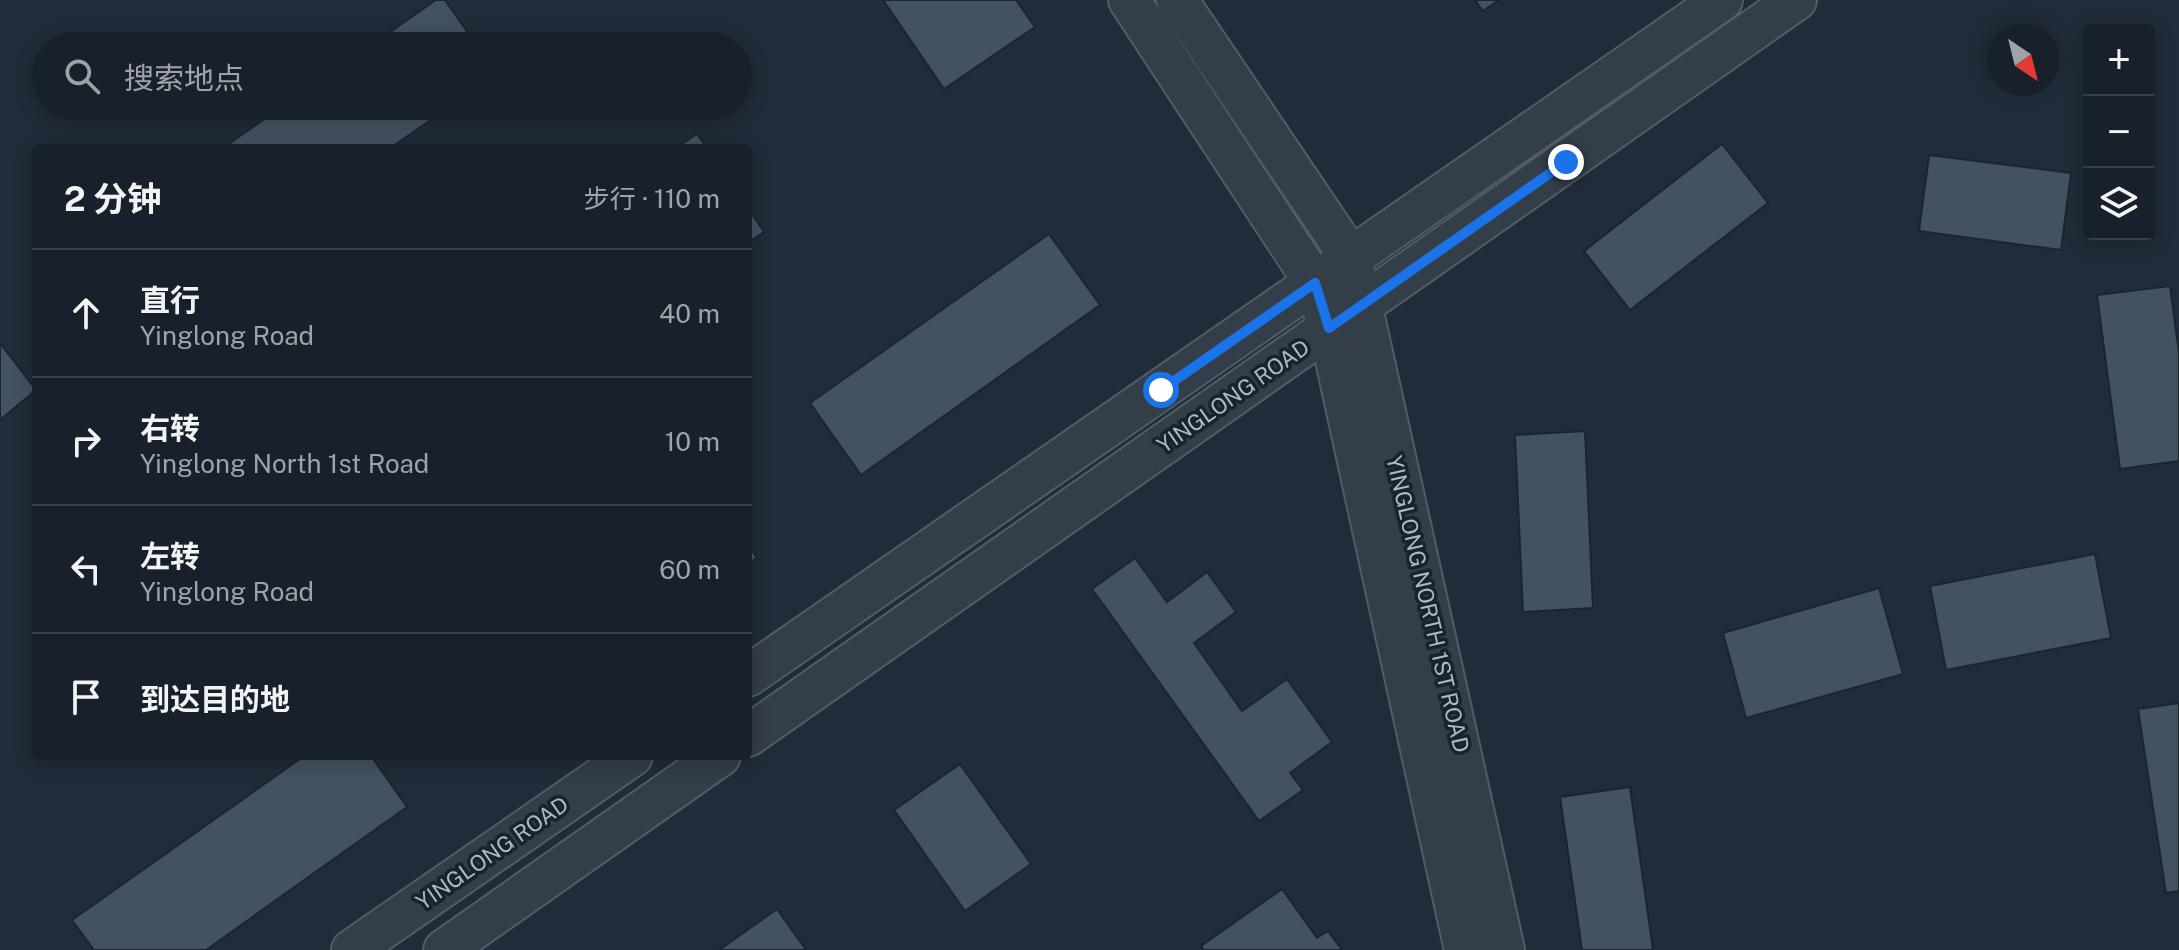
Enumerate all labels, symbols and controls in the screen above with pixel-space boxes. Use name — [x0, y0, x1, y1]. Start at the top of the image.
north arrow — [1987, 24, 2059, 96]
map controls — [2083, 24, 2155, 240]
button: + — [2083, 24, 2155, 96]
search box — [32, 32, 752, 120]
icon: search — [60, 54, 104, 98]
text: 搜索地点 — [124, 60, 244, 96]
button: − — [2083, 96, 2155, 168]
route end — [1548, 144, 1584, 180]
button: layers — [2083, 168, 2155, 240]
text: 2 分钟 — [64, 179, 161, 219]
text: 步行 · 110 m — [584, 183, 720, 214]
text: 直行 — [140, 282, 200, 318]
icon: ahead — [64, 291, 108, 335]
text: 40 m — [659, 298, 720, 329]
text: Yinglong Road — [140, 320, 314, 351]
street label: YINGLONG ROAD — [1152, 334, 1314, 458]
route start — [1143, 372, 1179, 408]
text: 右转 — [140, 410, 200, 446]
icon: right — [64, 419, 108, 463]
text: 10 m — [665, 426, 720, 457]
text: Yinglong North 1st Road — [140, 448, 429, 479]
street label: YINGLONG NORTH 1ST ROAD — [1381, 453, 1475, 755]
text: 左转 — [140, 538, 200, 574]
icon: left — [64, 547, 108, 591]
text: 60 m — [659, 554, 720, 585]
text: Yinglong Road — [140, 576, 314, 607]
icon: arrive — [64, 675, 108, 719]
text: 到达目的地 — [140, 681, 290, 717]
street label: YINGLONG ROAD — [411, 791, 573, 915]

